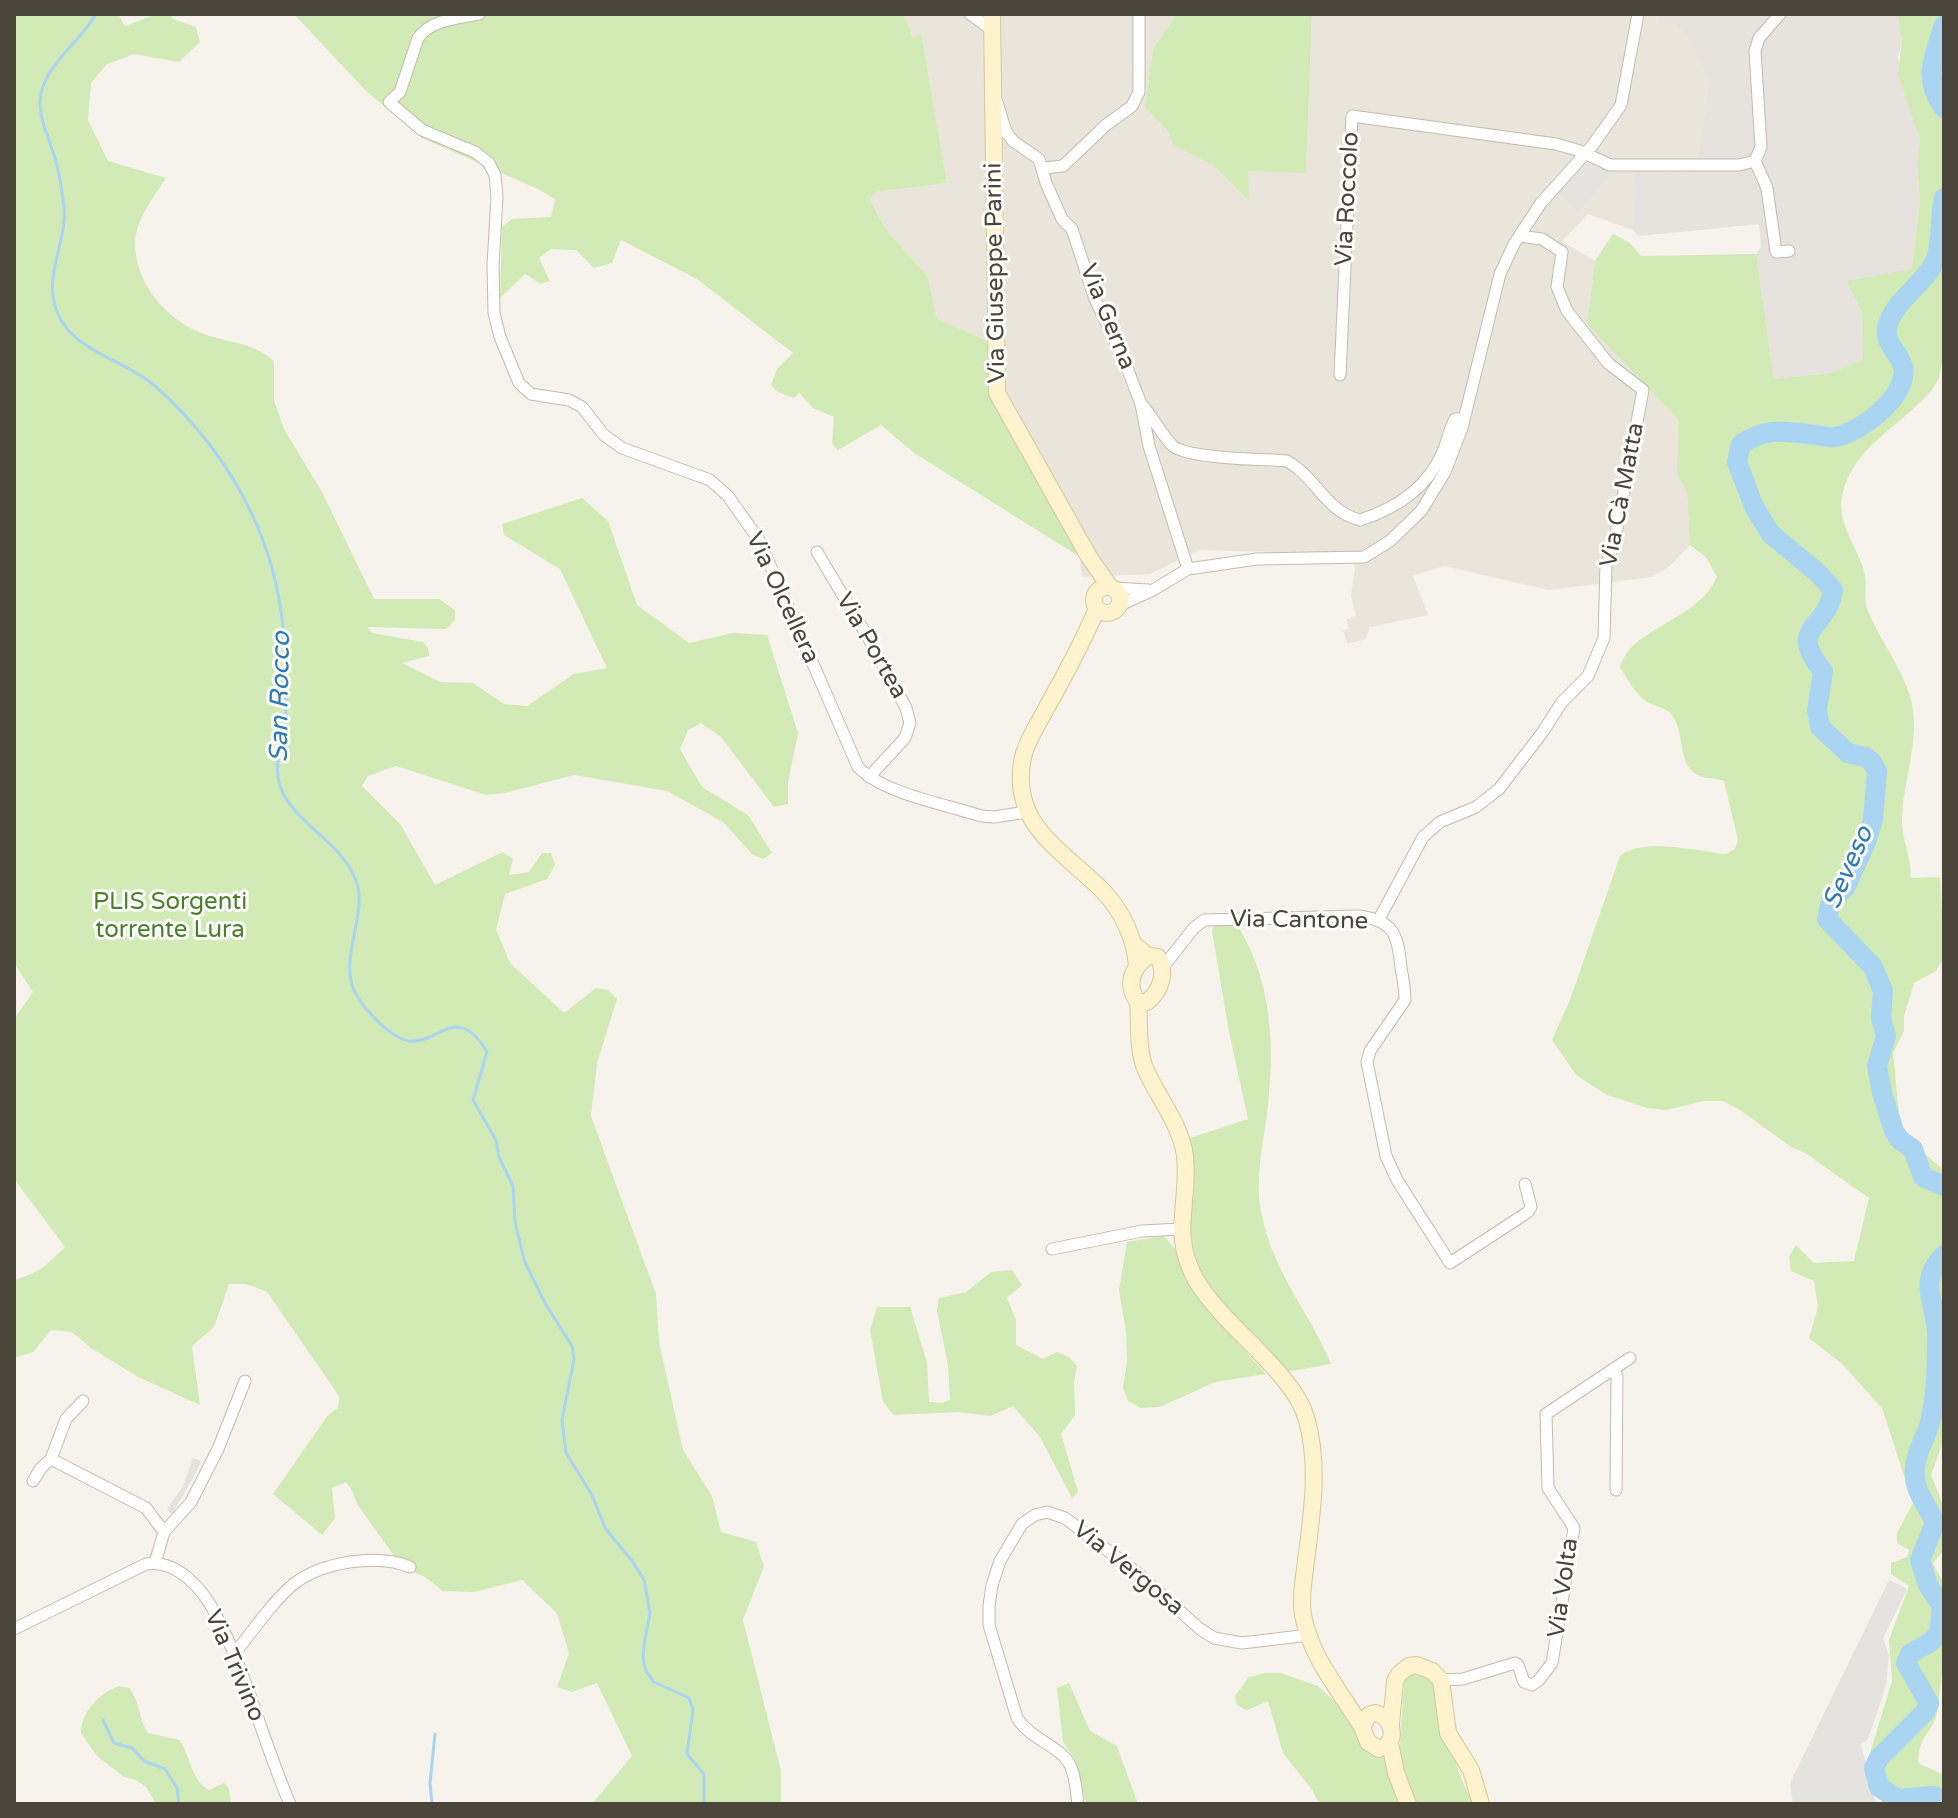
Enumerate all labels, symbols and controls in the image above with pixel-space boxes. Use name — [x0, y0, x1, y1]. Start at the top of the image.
street label: Via Roccolo — [1330, 131, 1366, 267]
street label: Via Giuseppe Parini — [980, 162, 1012, 384]
street label: Via Gerna — [1073, 260, 1141, 374]
street label: Via Cà Matta — [1595, 420, 1651, 570]
street label: Via Olcellera — [739, 528, 825, 668]
street label: Via Portea — [829, 588, 913, 704]
water label: San Rocco — [264, 631, 298, 763]
water label: Seveso — [1817, 822, 1881, 914]
park label: PLIS Sorgenti torrente Lura — [93, 889, 247, 945]
street label: Via Cantone — [1230, 905, 1368, 937]
street label: Via Vergosa — [1067, 1515, 1189, 1623]
street label: Via Volta — [1543, 1536, 1585, 1640]
street label: Via Trivino — [198, 1606, 270, 1726]

